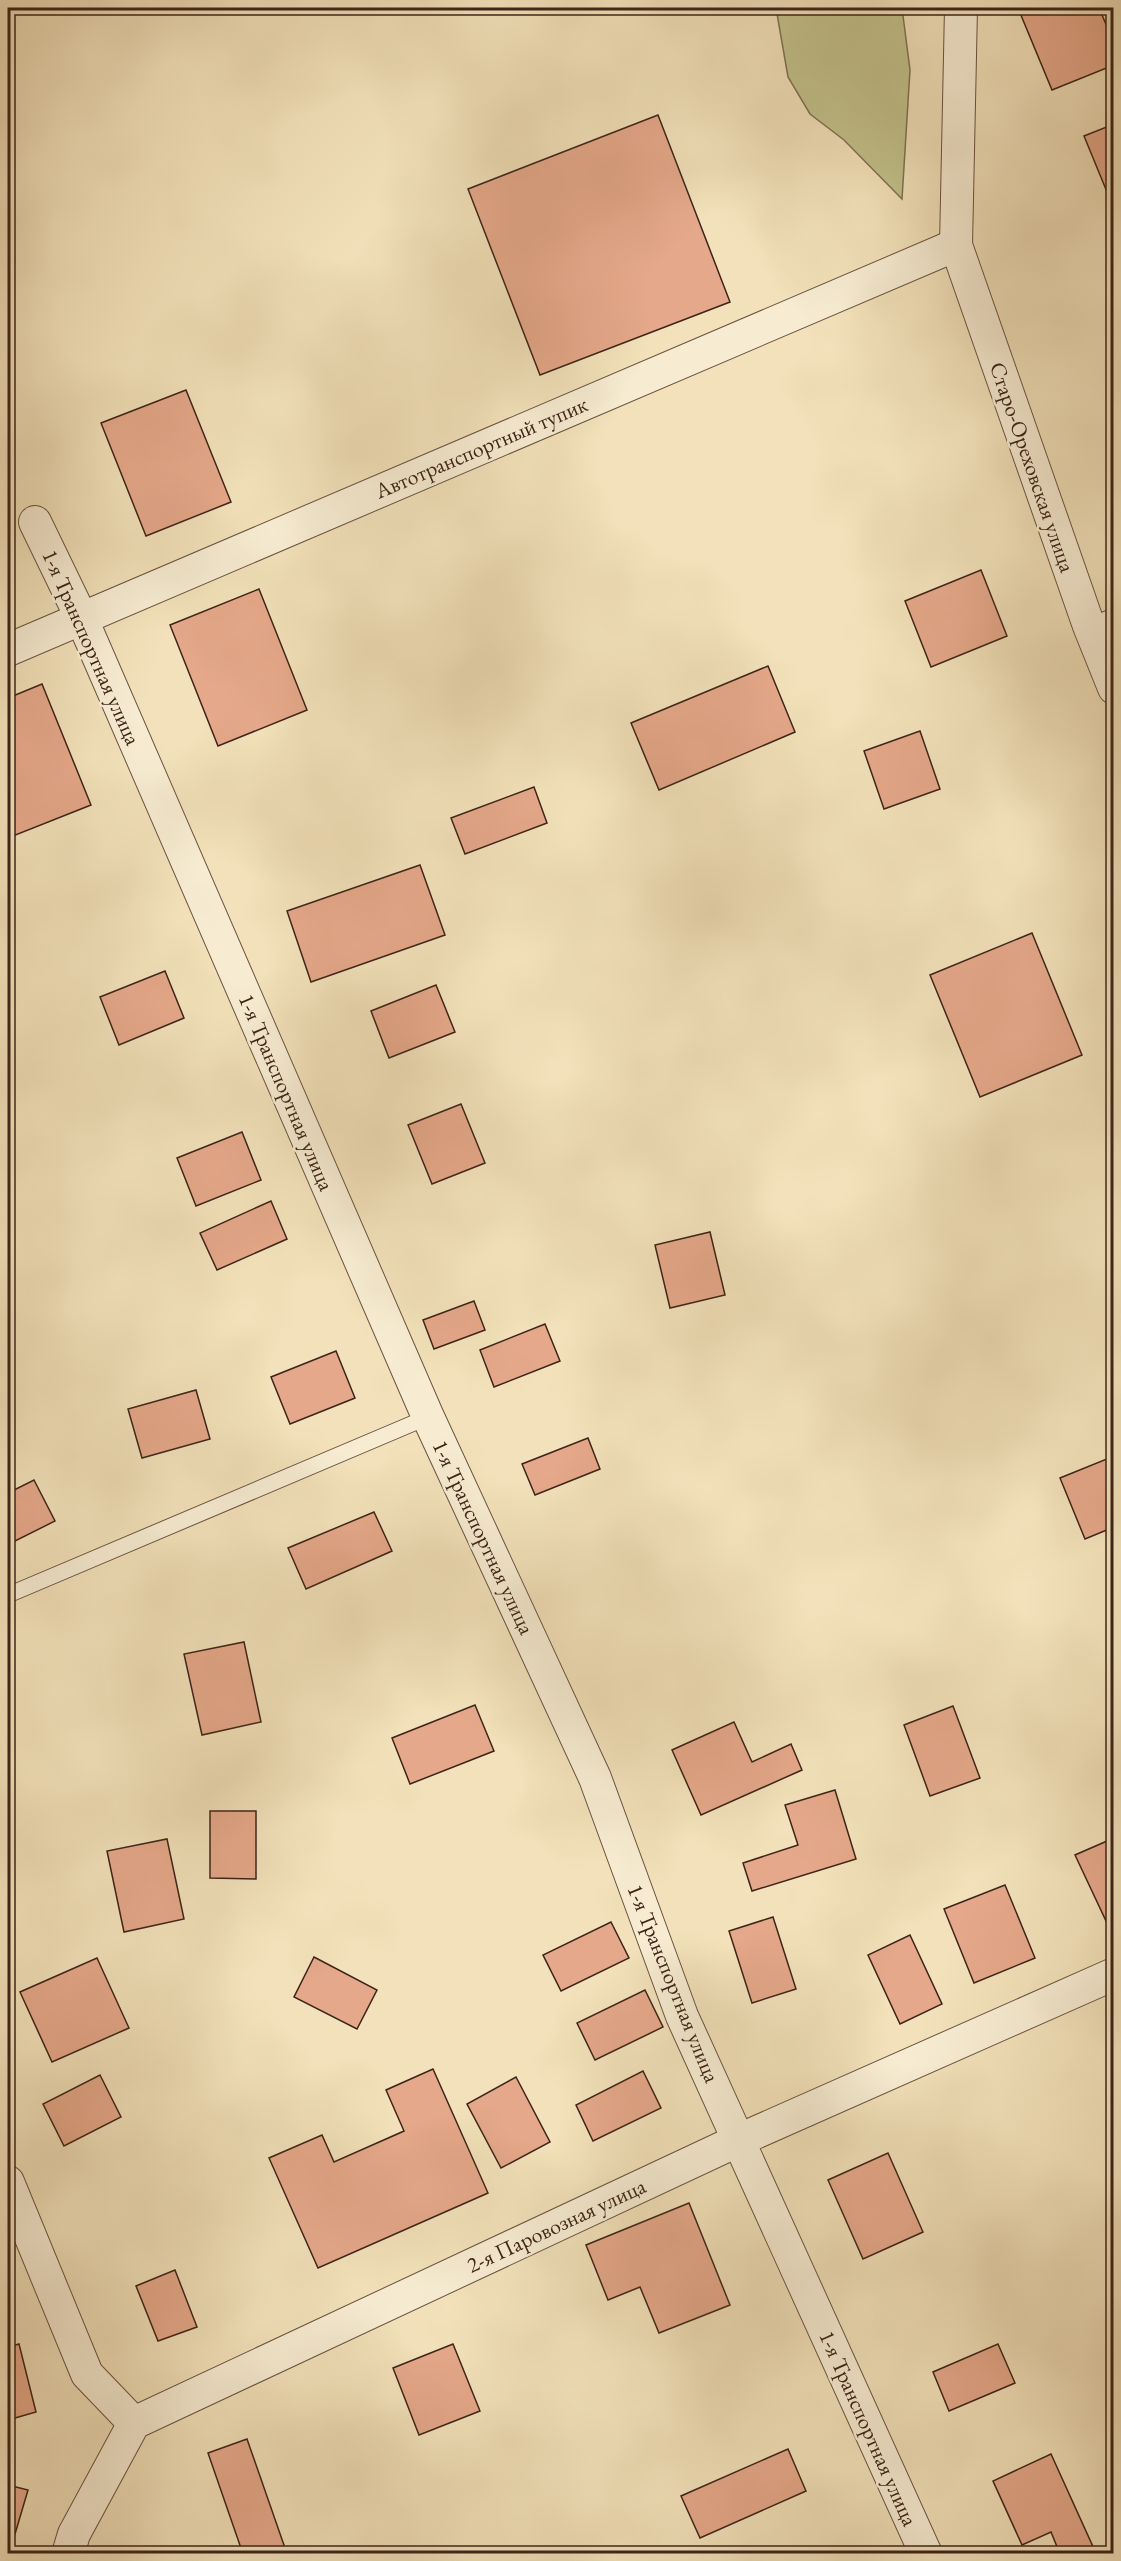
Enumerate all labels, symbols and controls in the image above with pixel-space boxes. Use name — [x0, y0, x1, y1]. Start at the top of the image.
street label: Старо-Ореховская улица — [983, 358, 1082, 576]
street label: Автотранспортный тупик — [369, 389, 592, 506]
street label: 1-я Транспортная улица — [35, 545, 148, 750]
street label: 1-я Транспортная улица — [232, 989, 341, 1195]
street label: 1-я Транспортная улица — [426, 1435, 541, 1639]
street label: 1-я Транспортная улица — [620, 1880, 727, 2087]
street label: 2-я Паровозная улица — [462, 2171, 651, 2280]
street label: 1-я Транспортная улица — [812, 2326, 925, 2531]

